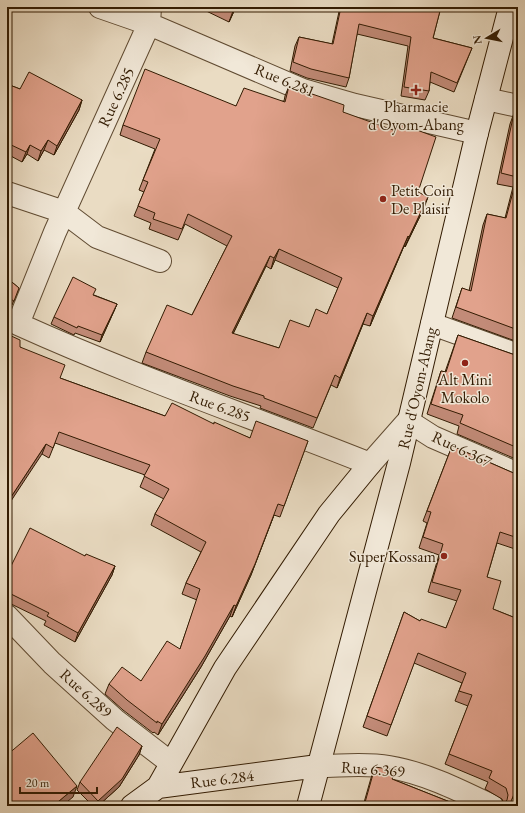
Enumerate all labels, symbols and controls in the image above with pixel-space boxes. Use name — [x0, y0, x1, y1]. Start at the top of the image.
north arrow — [467, 18, 507, 58]
text: N — [469, 34, 485, 45]
street label: Rue 6.281 — [252, 58, 318, 102]
street label: Rue 6.285 — [93, 64, 139, 130]
marker: Pharmacie d'Oyom-Abang — [411, 85, 421, 95]
place label: Pharmacie d'Oyom-Abang — [368, 96, 465, 135]
place label: Petit Coin De Plaisir — [391, 180, 455, 219]
marker: Petit Coin De Plaisir — [378, 194, 388, 204]
street label: Rue d'Oyom-Abang — [393, 324, 442, 451]
marker: Alt Mini Mokolo — [460, 358, 470, 368]
place label: Alt Mini Mokolo — [437, 369, 492, 408]
street label: Rue 6.285 — [186, 385, 254, 427]
street label: Rue 6.367 — [429, 426, 496, 472]
place label: Super Kossam — [349, 546, 437, 567]
marker: Super Kossam — [439, 551, 449, 561]
street label: Rue 6.289 — [55, 664, 117, 722]
street label: Rue 6.369 — [341, 756, 406, 782]
street label: Rue 6.284 — [189, 765, 255, 793]
scale bar — [20, 769, 97, 795]
text: 20 m — [26, 775, 50, 791]

